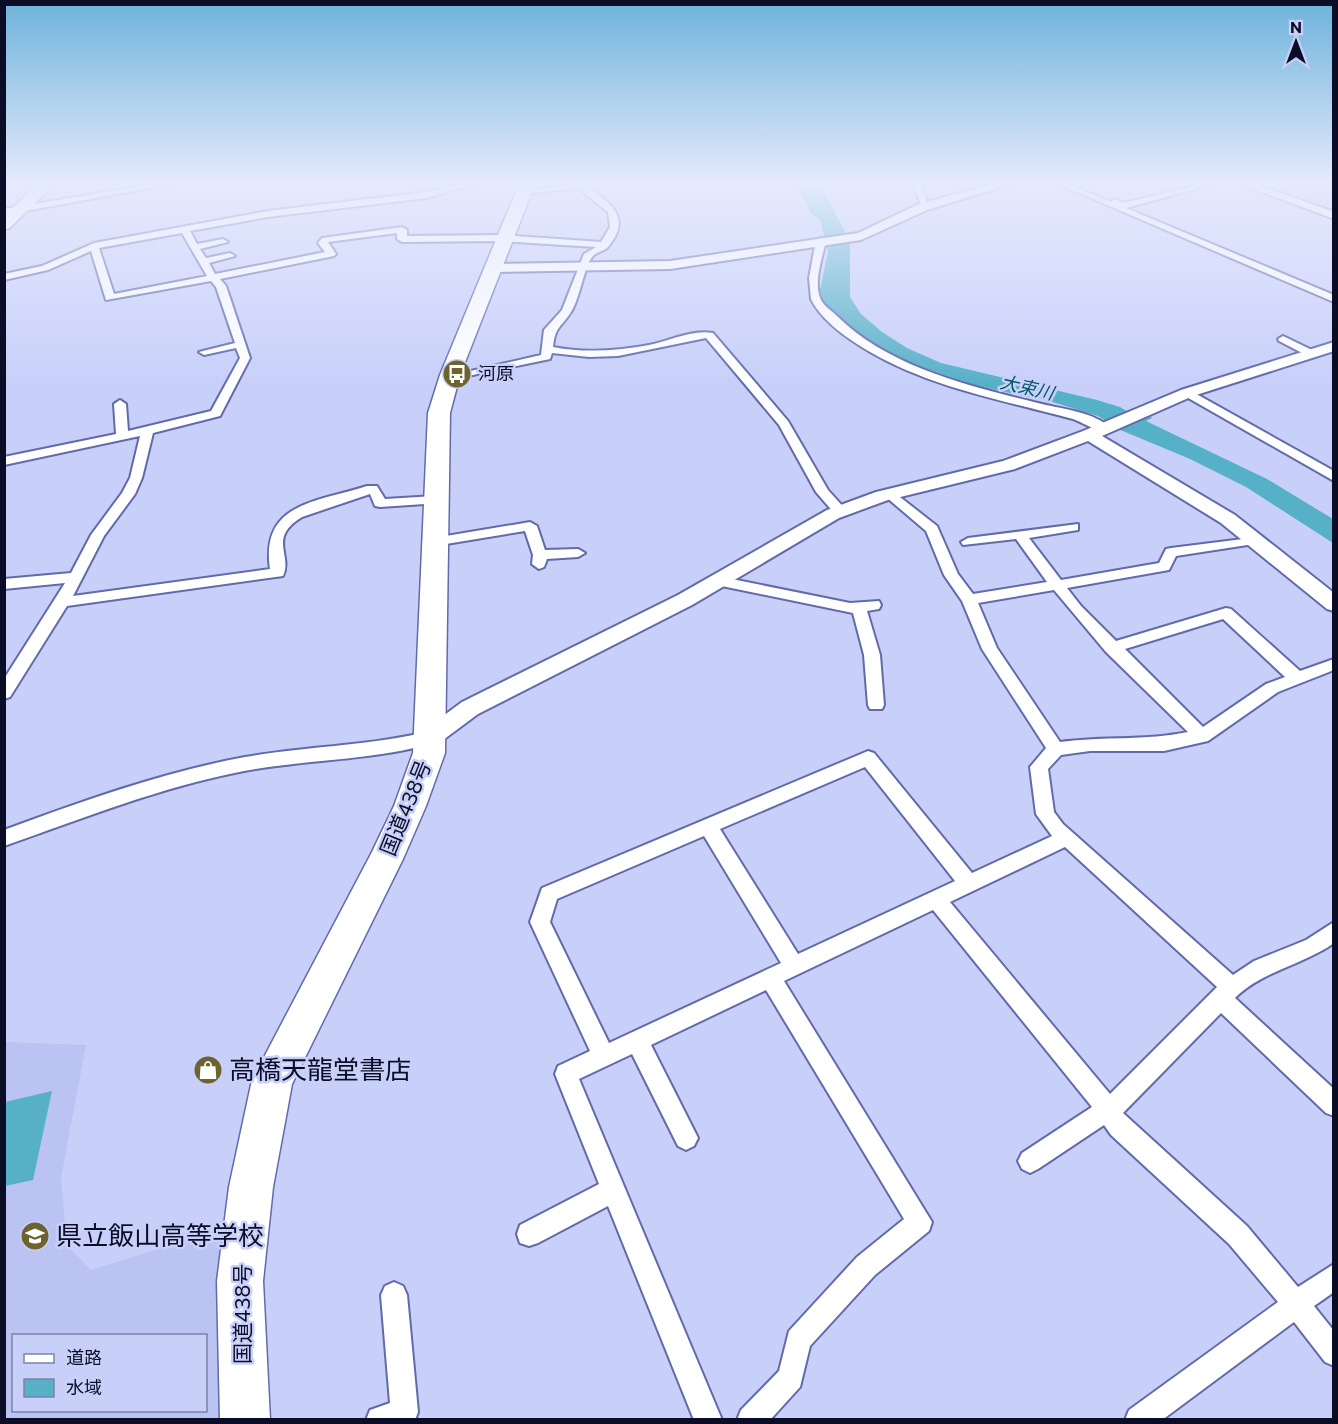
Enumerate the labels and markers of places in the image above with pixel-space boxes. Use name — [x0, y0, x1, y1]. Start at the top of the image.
bus stop icon: 河原 — [441, 358, 473, 390]
place label: 河原 — [478, 362, 514, 384]
place label: 高橋天龍堂書店 — [229, 1053, 411, 1084]
shop icon: 高橋天龍堂書店 — [192, 1054, 224, 1086]
place label: 県立飯山高等学校 — [56, 1219, 264, 1250]
school or university icon: 県立飯山高等学校 — [19, 1220, 51, 1252]

